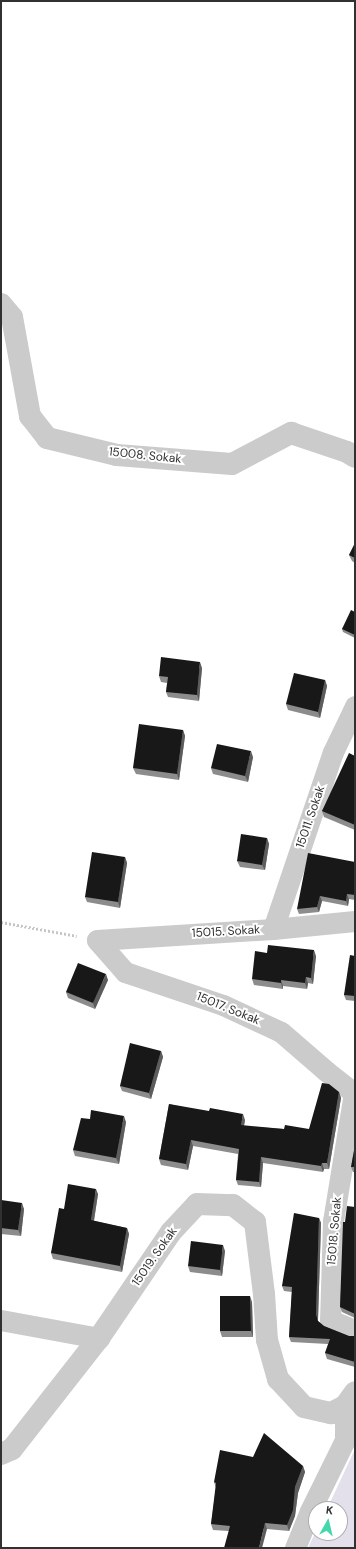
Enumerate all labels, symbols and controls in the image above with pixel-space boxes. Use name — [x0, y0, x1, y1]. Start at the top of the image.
street label: 15008. Sokak — [108, 445, 182, 467]
street label: 15011. Sokak — [294, 784, 328, 850]
street label: 15015. Sokak — [191, 923, 261, 941]
street label: 15017. Sokak — [194, 990, 262, 1028]
street label: 15018. Sokak — [325, 1196, 345, 1266]
street label: 15019. Sokak — [129, 1225, 181, 1289]
north arrow — [308, 1501, 348, 1541]
text: K — [325, 1503, 334, 1518]

